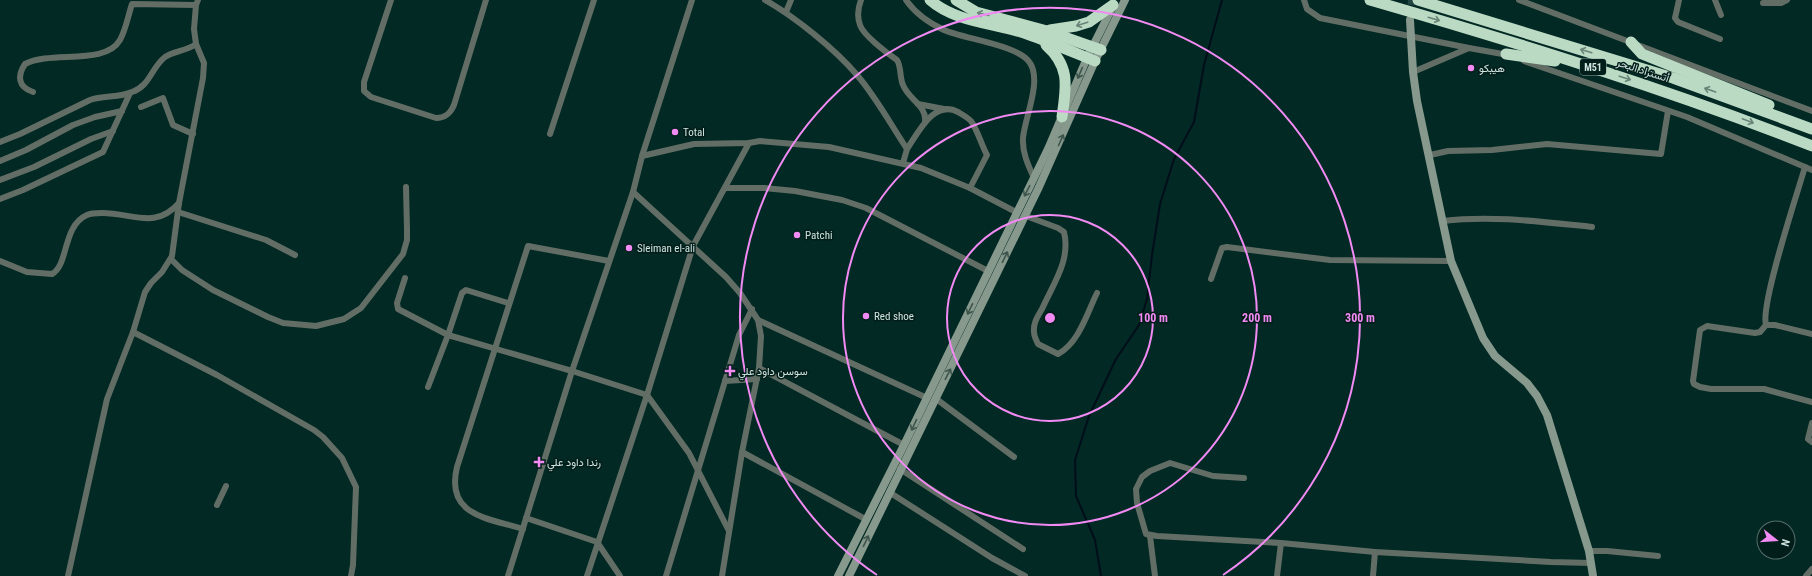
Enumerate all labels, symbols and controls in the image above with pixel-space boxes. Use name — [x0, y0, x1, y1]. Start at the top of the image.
one-way arrow — [977, 9, 990, 17]
one-way arrow — [1428, 15, 1441, 23]
one-way arrow — [1076, 21, 1089, 28]
one-way arrow — [1580, 47, 1593, 54]
street label: أتستراد البحر — [1614, 56, 1671, 85]
road number: M51 — [1580, 59, 1606, 75]
place label: هيبكو — [1479, 62, 1505, 75]
marker: هيبكو — [1466, 63, 1476, 73]
one-way arrow — [1076, 67, 1084, 79]
one-way arrow — [1619, 75, 1632, 82]
one-way arrow — [1704, 86, 1716, 94]
one-way arrow — [1741, 117, 1753, 125]
place label: Total — [683, 126, 705, 139]
marker: Total — [670, 127, 680, 137]
one-way arrow — [1057, 134, 1065, 146]
one-way arrow — [1023, 185, 1030, 197]
place label: Patchi — [805, 229, 832, 242]
marker: Patchi — [792, 230, 802, 240]
place label: Sleiman el-ali — [637, 242, 695, 255]
marker: Sleiman el-ali — [624, 243, 634, 253]
one-way arrow — [1002, 252, 1009, 264]
one-way arrow — [966, 302, 973, 314]
place label: Red shoe — [874, 310, 914, 323]
marker: Red shoe — [861, 311, 871, 321]
centre of rings — [1043, 311, 1057, 325]
text: 100 m — [1138, 311, 1168, 325]
text: 200 m — [1242, 311, 1272, 325]
text: 300 m — [1345, 311, 1375, 325]
place label: سوسن داود علي — [738, 365, 808, 381]
marker: سوسن داود علي — [725, 366, 735, 376]
one-way arrow — [945, 368, 952, 380]
one-way arrow — [910, 419, 917, 431]
place label: رندا داود علي — [547, 456, 601, 472]
marker: رندا داود علي — [534, 457, 544, 467]
north arrow — [1756, 520, 1796, 560]
one-way arrow — [863, 535, 870, 547]
text: N — [1778, 538, 1792, 548]

